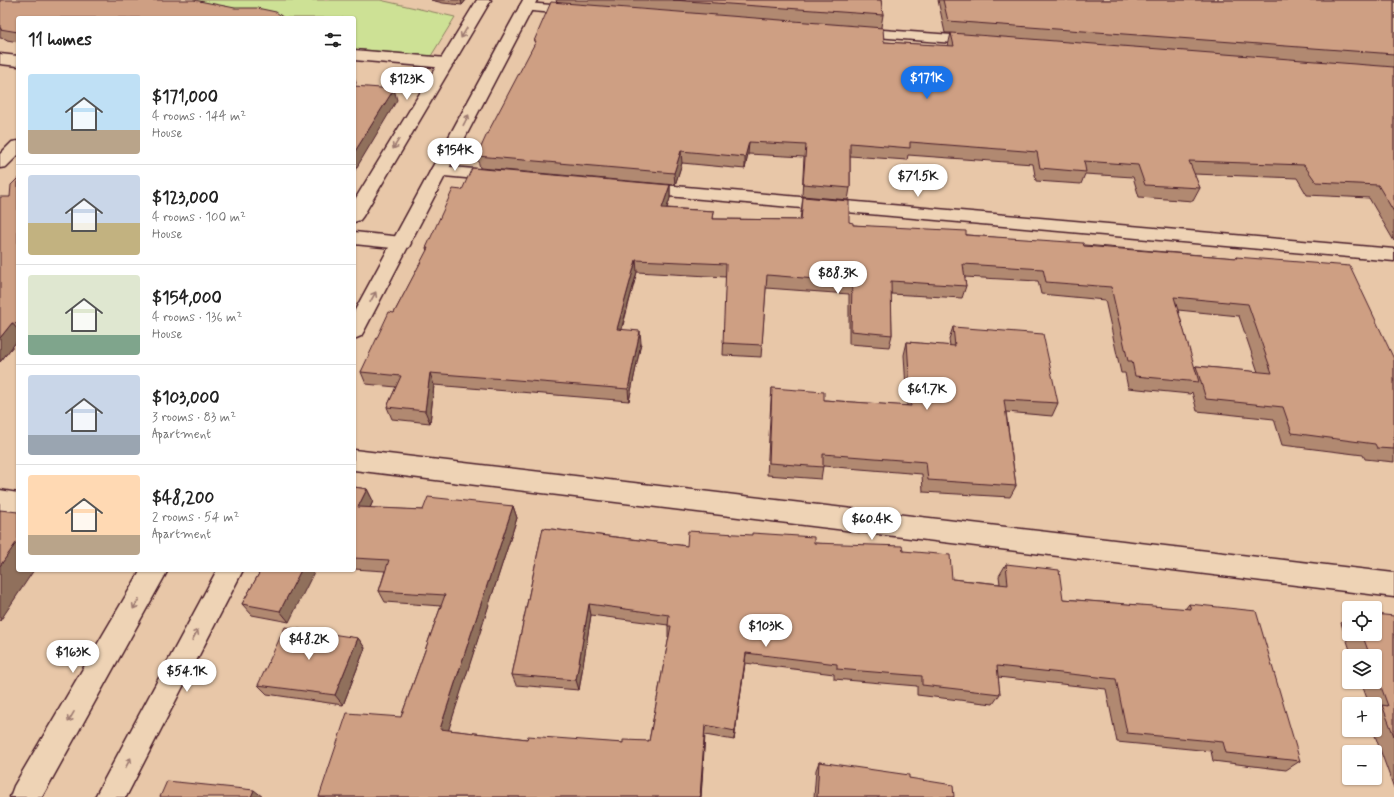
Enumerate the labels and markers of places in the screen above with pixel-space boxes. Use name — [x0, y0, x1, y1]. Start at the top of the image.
pin: $171K — [899, 66, 955, 100]
pin: $123K — [379, 67, 435, 101]
pin: $154K — [427, 138, 483, 172]
pin: $71.5K — [885, 164, 951, 198]
pin: $88.3K — [805, 261, 871, 295]
pin: $61.7K — [894, 377, 960, 411]
pin: $60.4K — [839, 507, 905, 541]
pin: $103K — [738, 614, 794, 648]
pin: $48.2K — [276, 627, 342, 661]
pin: $163K — [45, 640, 101, 674]
pin: $54.1K — [154, 659, 220, 693]

